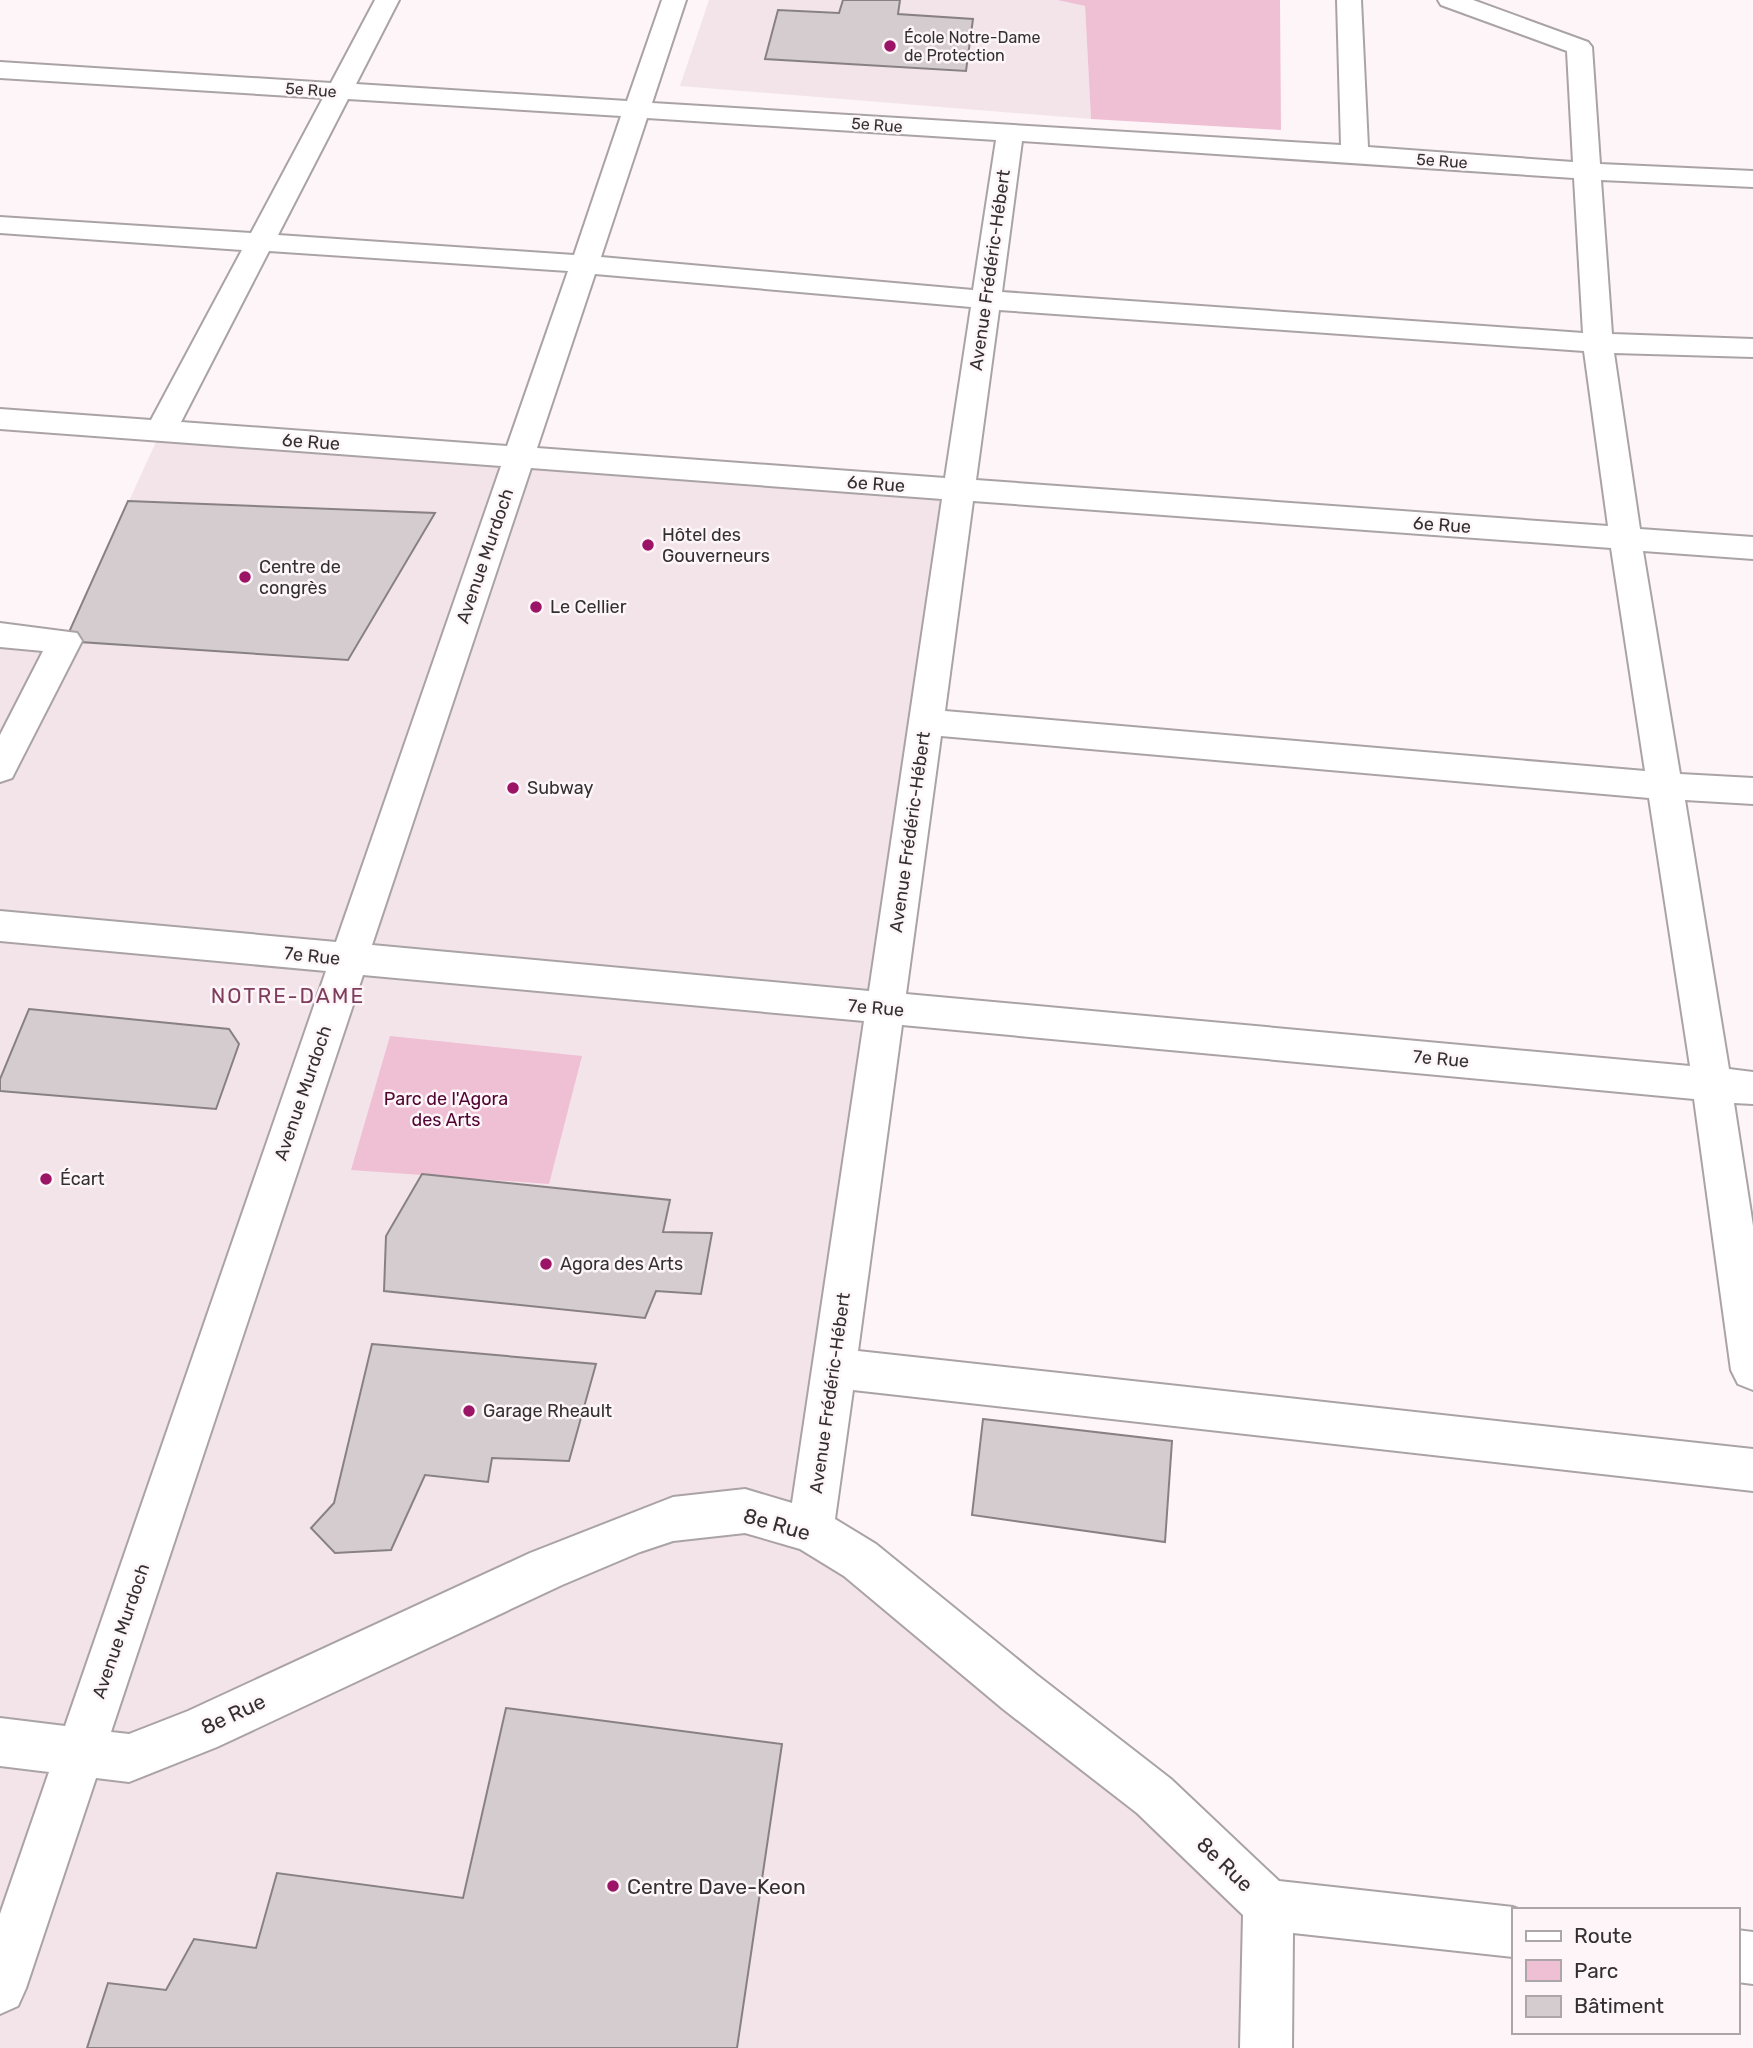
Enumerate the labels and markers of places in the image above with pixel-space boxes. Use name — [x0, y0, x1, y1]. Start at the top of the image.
place label: École Notre-Dame de Protection — [904, 28, 1040, 65]
marker: École Notre-Dame de Protection — [882, 38, 898, 54]
place label: Hôtel des Gouverneurs — [662, 524, 770, 567]
marker: Hôtel des Gouverneurs — [640, 537, 656, 553]
place label: Centre de congrès — [259, 556, 341, 599]
marker: Centre de congrès — [237, 569, 253, 585]
place label: Le Cellier — [550, 596, 627, 618]
marker: Le Cellier — [528, 599, 544, 615]
place label: Subway — [527, 777, 593, 799]
marker: Subway — [505, 780, 521, 796]
place label: Écart — [60, 1168, 105, 1190]
marker: Écart — [38, 1171, 54, 1187]
place label: Agora des Arts — [560, 1253, 683, 1275]
marker: Agora des Arts — [538, 1256, 554, 1272]
place label: Garage Rheault — [483, 1400, 612, 1422]
marker: Garage Rheault — [461, 1403, 477, 1419]
place label: Centre Dave-Keon — [627, 1874, 806, 1899]
marker: Centre Dave-Keon — [605, 1878, 621, 1894]

